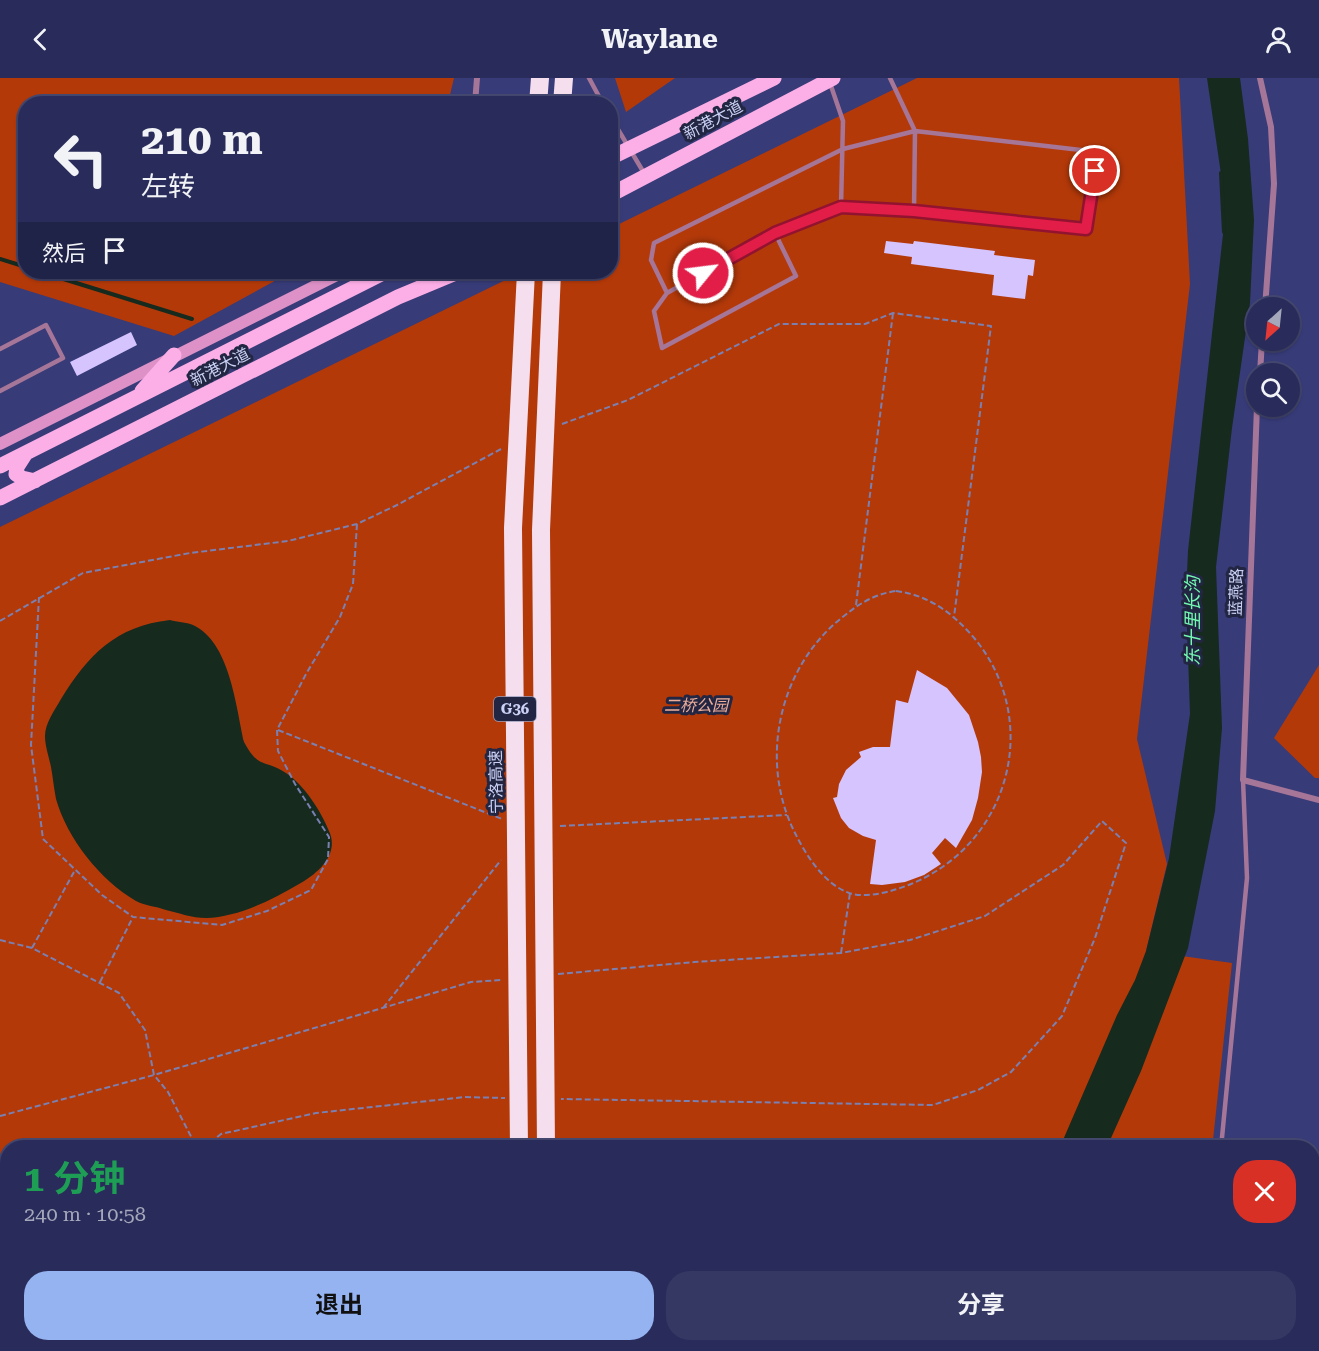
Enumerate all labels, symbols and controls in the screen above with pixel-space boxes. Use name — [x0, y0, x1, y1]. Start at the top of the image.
icon: back — [24, 23, 57, 56]
text: Waylane — [601, 23, 718, 55]
icon: person — [1262, 23, 1295, 56]
street label: 新港大道 — [680, 97, 746, 143]
text: 210 m — [141, 115, 263, 164]
icon: left — [42, 120, 120, 198]
pin — [1069, 145, 1120, 196]
icon: arrive — [1078, 154, 1111, 187]
text: 左转 — [141, 171, 195, 203]
icon: arrive — [98, 234, 131, 267]
text: 然后 — [42, 241, 86, 266]
position arrow — [671, 241, 735, 305]
north arrow — [1246, 297, 1300, 351]
map controls — [1246, 297, 1300, 417]
street label: 新港大道 — [187, 344, 253, 390]
button: search — [1246, 363, 1300, 417]
street label: 蓝燕路 — [1226, 568, 1246, 616]
water label: 东十里长沟 — [1182, 574, 1203, 666]
park label: 二桥公园 — [664, 696, 730, 715]
road number: G36 — [494, 697, 536, 721]
street label: 宁洛高速 — [486, 750, 506, 814]
text: 1 分钟 — [24, 1158, 125, 1200]
button: close — [1233, 1160, 1296, 1223]
text: 240 m · 10:58 — [24, 1202, 146, 1226]
button: 退出 — [24, 1271, 654, 1340]
button: 分享 — [666, 1271, 1296, 1340]

